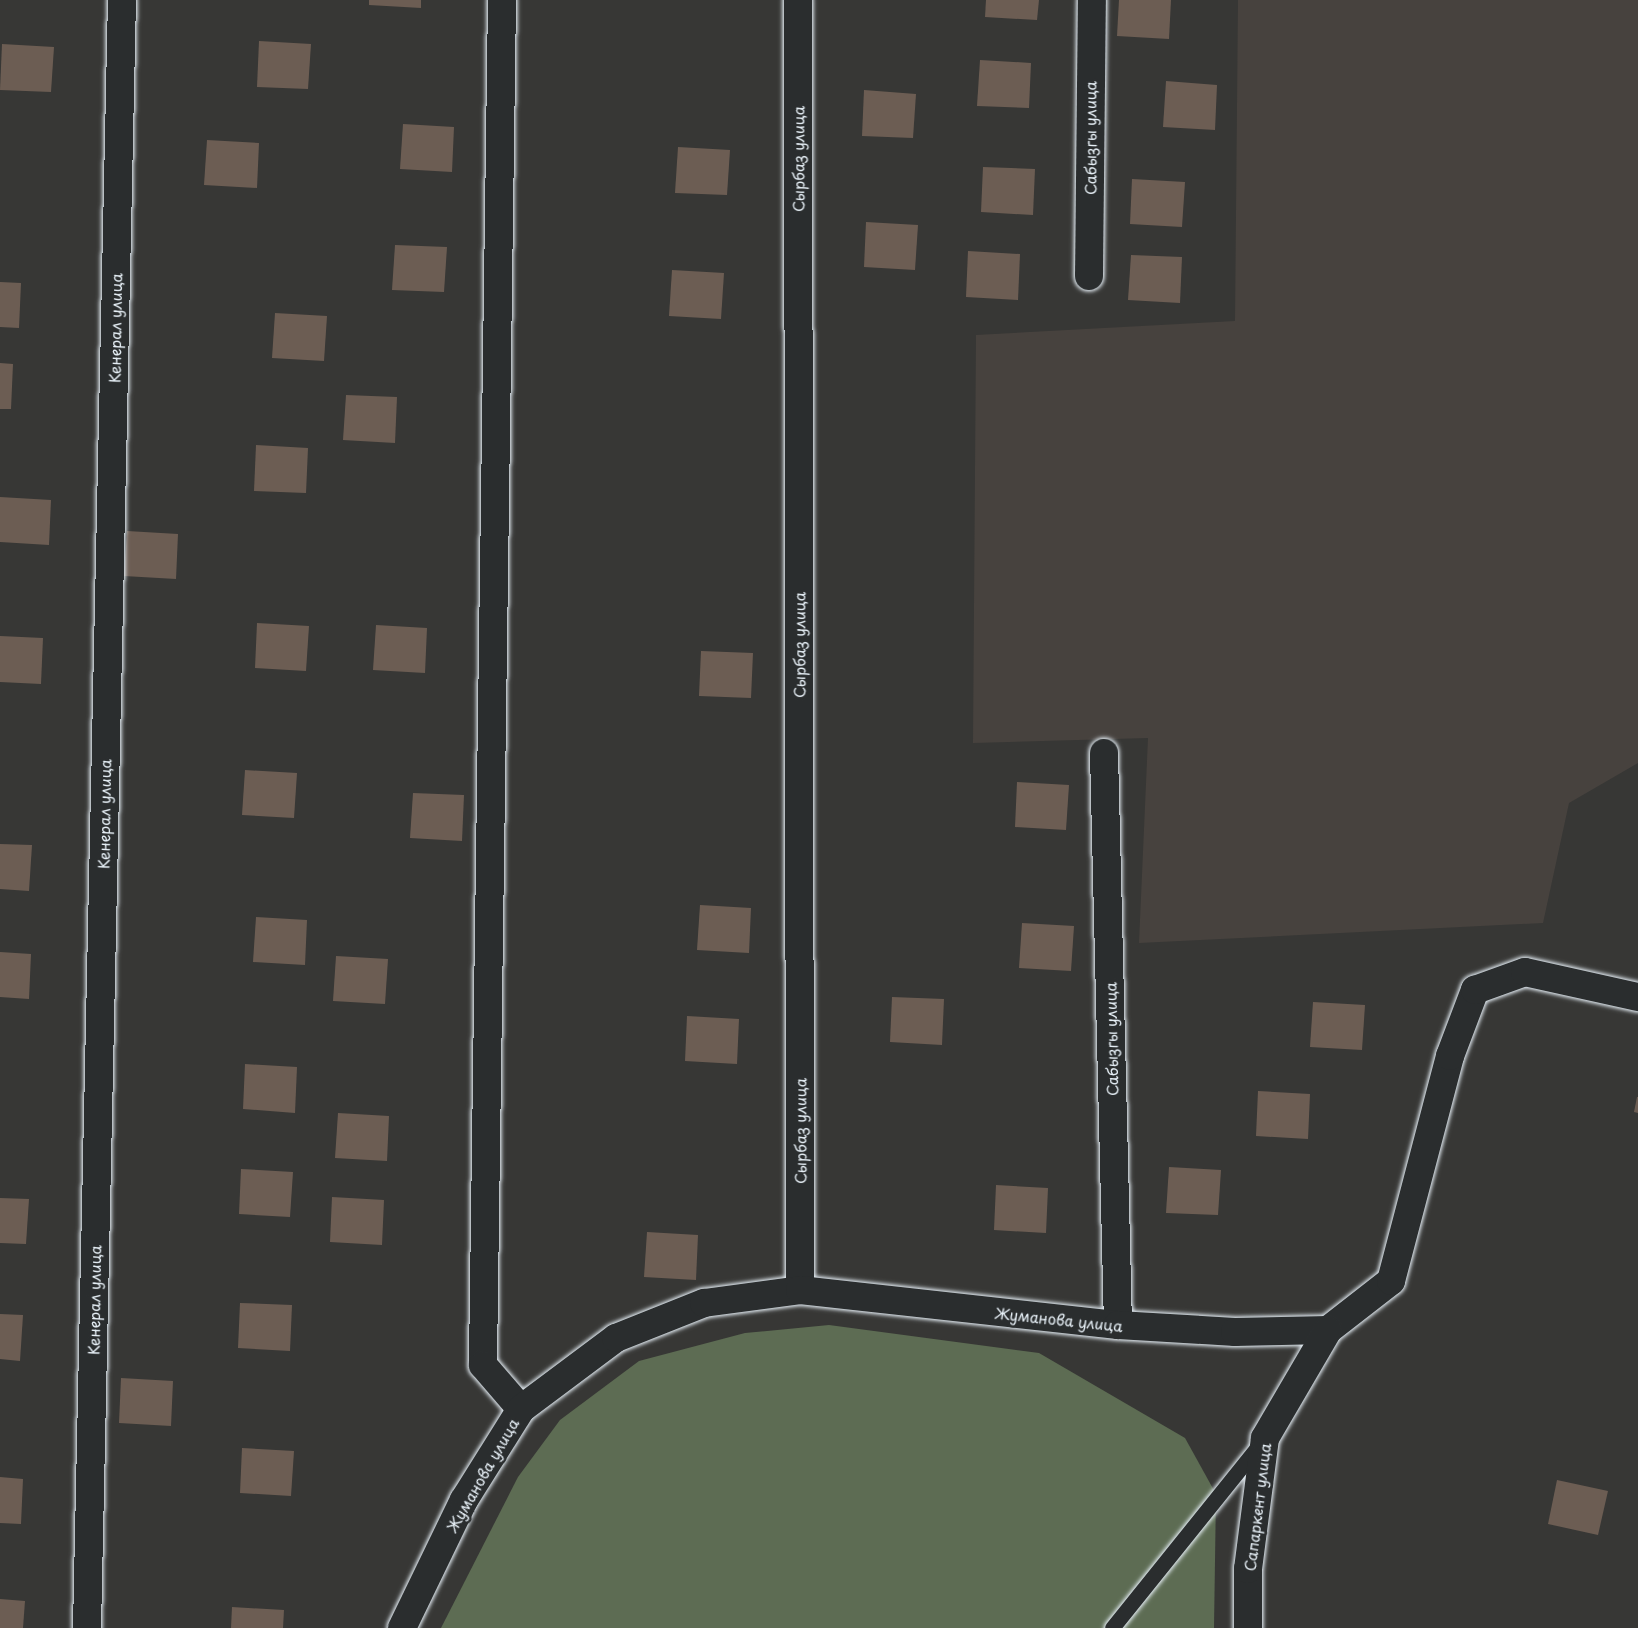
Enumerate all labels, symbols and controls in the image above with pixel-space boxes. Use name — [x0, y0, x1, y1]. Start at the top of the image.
street label: Сабызгы улица — [1081, 80, 1099, 196]
street label: Сырбаз улица — [789, 106, 807, 212]
street label: Кенерал улица — [105, 273, 125, 383]
street label: Сырбаз улица — [790, 592, 808, 698]
street label: Кенерал улица — [94, 759, 114, 869]
street label: Сабызгы улица — [1101, 981, 1121, 1097]
street label: Сырбаз улица — [791, 1078, 809, 1184]
street label: Кенерал улица — [84, 1245, 104, 1355]
street label: Жуманова улица — [994, 1303, 1124, 1335]
street label: Жуманова улица — [442, 1415, 522, 1535]
street label: Сапаркент улица — [1240, 1441, 1274, 1573]

